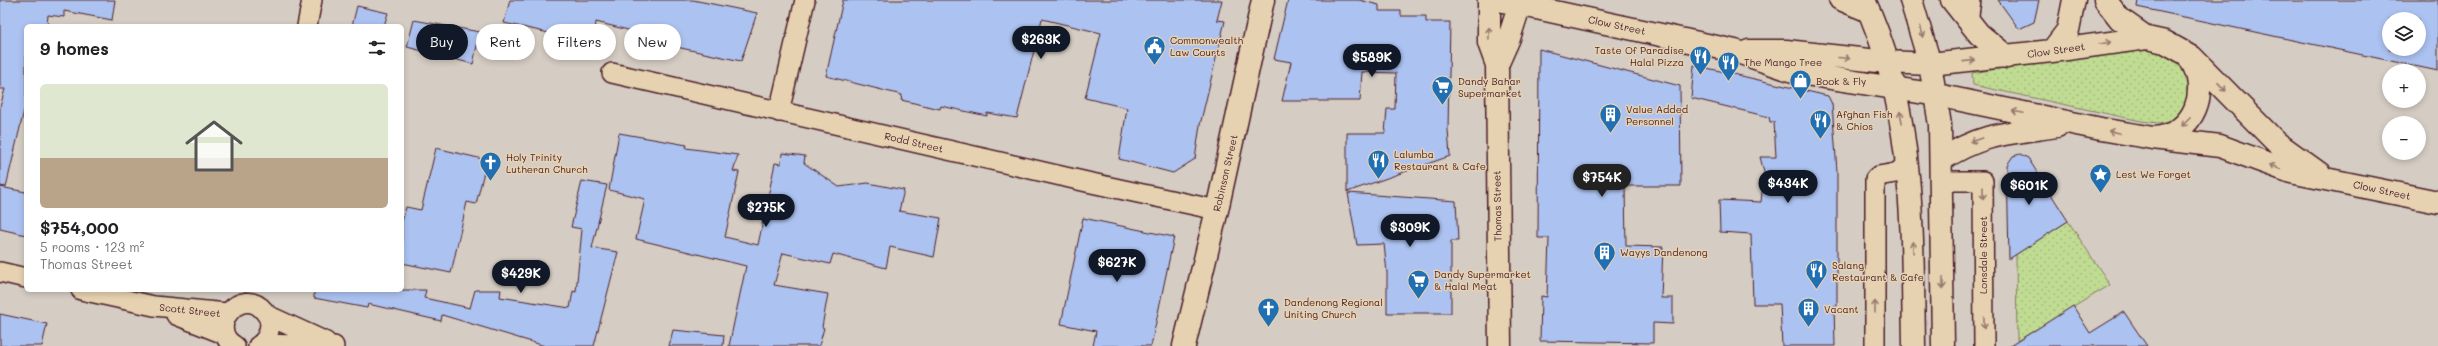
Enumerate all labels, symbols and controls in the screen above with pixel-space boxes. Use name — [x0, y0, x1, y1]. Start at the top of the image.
street label: Clow Street — [1587, 12, 1647, 38]
map controls — [2382, 12, 2426, 160]
button: layers — [2382, 12, 2426, 56]
chip: Buy — [416, 24, 468, 60]
chip: Rent — [476, 24, 535, 60]
chip: Filters — [543, 24, 616, 60]
chip: New — [624, 24, 681, 60]
one-way arrow — [1919, 25, 1926, 38]
pin: $263K — [1013, 26, 1069, 60]
one-way arrow — [1485, 27, 1493, 40]
text: $263K — [1021, 30, 1061, 47]
public building icon: Commonwealth Law Courts — [1141, 33, 1167, 66]
place label: Commonwealth Law Courts — [1170, 33, 1244, 59]
text: 9 homes — [40, 37, 109, 59]
icon: filters — [366, 37, 388, 59]
street label: Clow Street — [2026, 39, 2086, 61]
one-way arrow — [2098, 39, 2111, 47]
place label: Taste Of Paradise Halal Pizza — [1595, 43, 1684, 69]
restaurant icon: Taste Of Paradise Halal Pizza — [1687, 43, 1713, 76]
pin: $589K — [1344, 44, 1400, 78]
text: $589K — [1352, 48, 1392, 65]
restaurant icon: The Mango Tree — [1716, 49, 1742, 82]
place label: The Mango Tree — [1744, 55, 1822, 69]
one-way arrow — [1837, 55, 1850, 62]
one-way arrow — [1962, 57, 1975, 65]
button: + — [2382, 64, 2426, 108]
shop icon: Book & Fly — [1787, 68, 1813, 101]
supermarket icon: Dandy Bahar Supermarket — [1430, 74, 1456, 107]
place label: Dandy Bahar Supermarket — [1458, 74, 1522, 100]
place label: Book & Fly — [1816, 74, 1866, 88]
one-way arrow — [2217, 82, 2226, 92]
building icon: Value Added Personnel — [1597, 102, 1623, 135]
place label: Value Added Personnel — [1626, 102, 1688, 128]
restaurant icon: Afghan Fish & Chios — [1807, 107, 1833, 140]
place label: Afghan Fish & Chios — [1836, 107, 1893, 133]
one-way arrow — [2012, 108, 2025, 116]
icon: home — [178, 110, 250, 182]
one-way arrow — [1896, 111, 1904, 124]
button: − — [2382, 116, 2426, 160]
one-way arrow — [2181, 118, 2191, 127]
one-way arrow — [2108, 127, 2121, 135]
street label: Rodd Street — [883, 128, 945, 156]
street label: Robinson Street — [1209, 133, 1241, 213]
one-way arrow — [1971, 137, 1983, 145]
restaurant icon: Lalumba Restaurant & Cafe — [1366, 147, 1392, 180]
place label: Lalumba Restaurant & Cafe — [1394, 147, 1486, 173]
church icon: Holy Trinity Lutheran Church — [477, 150, 503, 183]
place label: Holy Trinity Lutheran Church — [506, 150, 588, 176]
place icon: Lest We Forget — [2087, 161, 2113, 194]
one-way arrow — [2269, 163, 2281, 170]
pin: $754K — [1574, 164, 1630, 198]
place label: Lest We Forget — [2116, 167, 2191, 181]
text: $754K — [1582, 168, 1622, 185]
street label: Thomas Street — [1489, 170, 1505, 242]
pin: $434K — [1760, 170, 1816, 204]
pin: $601K — [2001, 172, 2057, 206]
text: $434K — [1768, 174, 1808, 191]
text: $601K — [2010, 176, 2048, 193]
street label: Clow Street — [2352, 177, 2412, 203]
one-way arrow — [1979, 186, 1987, 199]
pin: $275K — [738, 194, 794, 228]
text: $275K — [747, 198, 785, 215]
pin: $309K — [1382, 214, 1438, 248]
text: $754,000 — [40, 216, 119, 238]
street label: Lonsdale Street — [1976, 216, 1990, 294]
text: $309K — [1390, 218, 1430, 235]
text: 5 rooms · 123 m² — [40, 238, 144, 255]
building icon: Wayys Dandenong — [1592, 239, 1618, 272]
one-way arrow — [1909, 241, 1916, 254]
place label: Wayys Dandenong — [1620, 245, 1708, 259]
pin: $627K — [1089, 249, 1145, 283]
text: $627K — [1098, 253, 1136, 270]
text: Thomas Street — [40, 255, 133, 272]
restaurant icon: Salang Restaurant & Cafe — [1803, 258, 1829, 291]
place label: Salang Restaurant & Cafe — [1832, 258, 1924, 284]
pin: $429K — [493, 260, 549, 294]
text: $429K — [501, 264, 541, 281]
supermarket icon: Dandy Supermarket & Halal Meat — [1406, 267, 1432, 300]
place label: Dandy Supermarket & Halal Meat — [1434, 267, 1531, 293]
one-way arrow — [1939, 276, 1946, 289]
church icon: Dandenong Regional Uniting Church — [1256, 295, 1282, 328]
place label: Dandenong Regional Uniting Church — [1284, 295, 1383, 321]
building icon: Vacant — [1795, 296, 1821, 329]
street label: Scott Street — [159, 300, 221, 320]
one-way arrow — [1871, 301, 1879, 314]
place label: Vacant — [1824, 302, 1859, 316]
one-way arrow — [1980, 316, 1987, 329]

